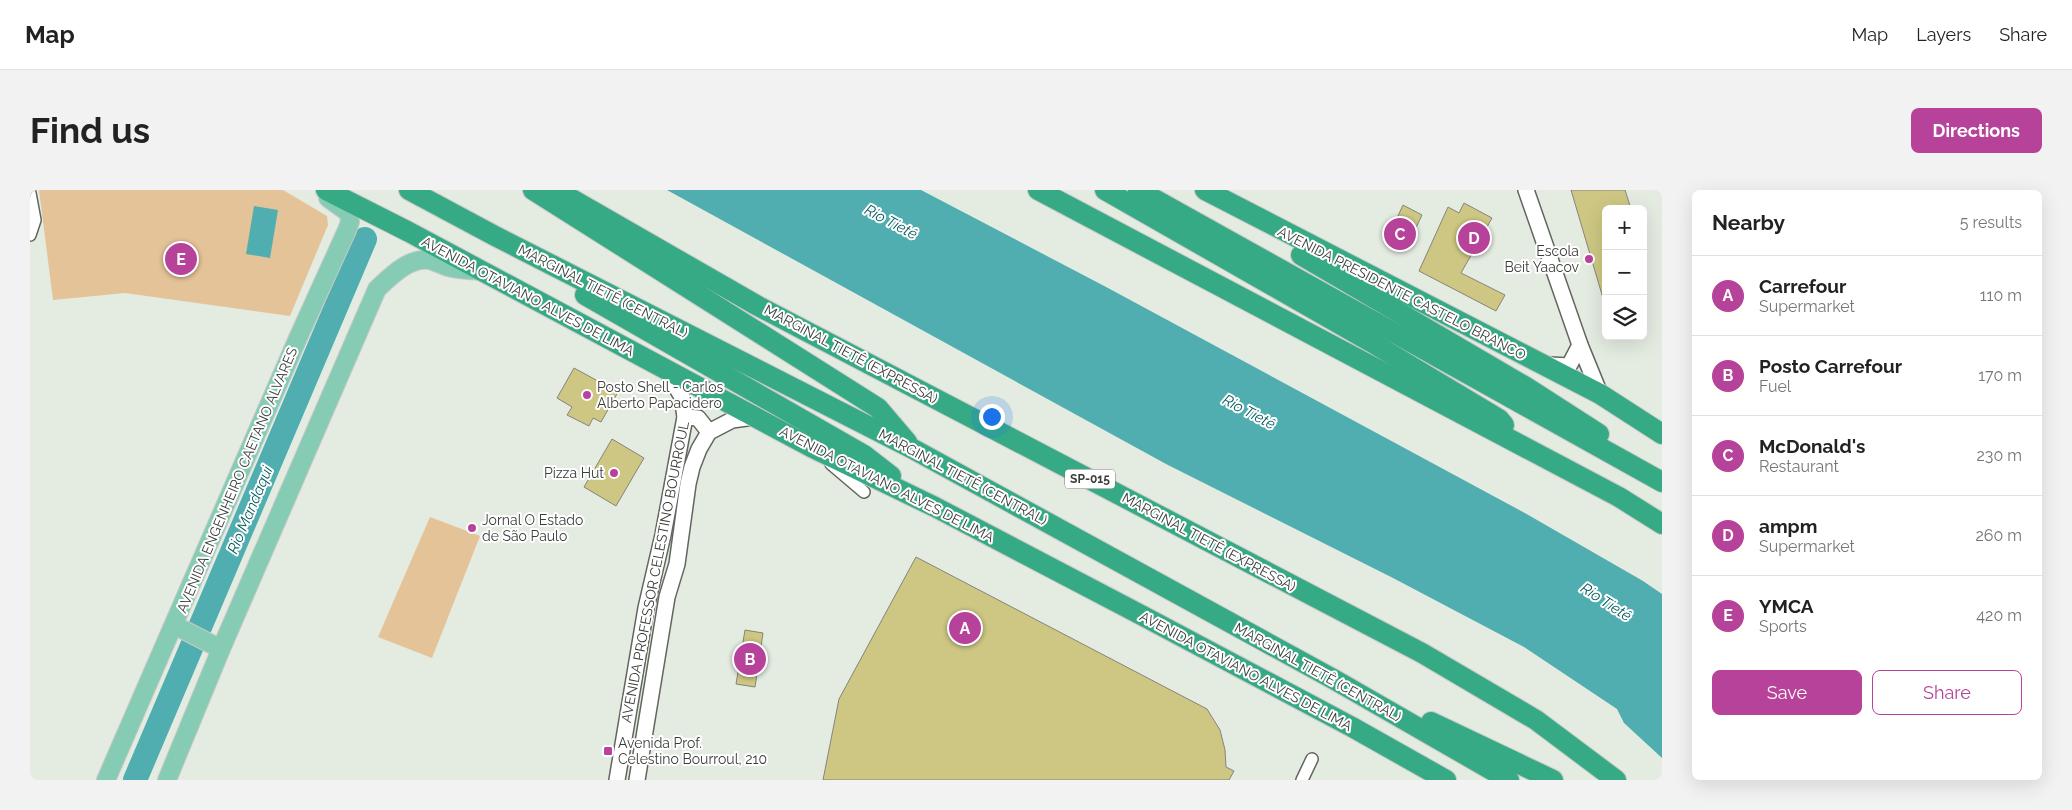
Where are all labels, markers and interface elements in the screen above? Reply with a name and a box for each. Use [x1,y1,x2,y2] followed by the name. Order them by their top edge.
[25,20,75,49] text: Map
[1852,24,1888,45] text: Map
[1916,24,1971,45] text: Layers
[1999,24,2047,45] text: Share
[1911,108,2042,153] button: Directions
[30,110,150,151] text: Find us
[862,201,920,243] water label: Rio Tietê
[1602,205,1647,340] map controls
[1602,205,1647,250] button: +
[1712,210,1785,235] text: Nearby
[1960,213,2022,232] text: 5 results
[1384,215,1416,253] pin: C
[1458,219,1490,257] pin: D
[1275,223,1529,363] street label: AVENIDA PRESIDENTE CASTELO BRANCO
[419,233,637,359] street label: AVENIDA OTAVIANO ALVES DE LIMA
[165,240,197,278] pin: E
[516,240,691,341] street label: MARGINAL TIETÊ (CENTRAL)
[1504,243,1580,275] place label: Escola Beit Yaacov
[1602,250,1647,295] button: −
[1583,253,1595,265] marker: Escola Beit Yaacov
[1759,275,1846,297] text: Carrefour
[1723,286,1733,305] text: A
[1980,286,2022,305] text: 110 m
[1602,295,1647,340] button: layers
[1759,297,1855,316] text: Supermarket
[762,300,941,407] street label: MARGINAL TIETÊ (EXPRESSA)
[174,344,301,615] street label: AVENIDA ENGENHEIRO CAETANO ALVARES
[1759,355,1902,377] text: Posto Carrefour
[1723,366,1733,385] text: B
[1978,366,2022,385] text: 170 m
[1759,377,1791,396] text: Fuel
[597,379,724,411] place label: Posto Shell - Carlos Alberto Papacidero
[581,389,593,401] marker: Posto Shell - Carlos Alberto Papacidero
[1220,391,1278,433] water label: Rio Tietê
[979,404,1005,430] your location
[618,420,692,724] street label: AVENIDA PROFESSOR CELESTINO BOURROUL
[777,423,997,545] street label: AVENIDA OTAVIANO ALVES DE LIMA
[876,425,1051,528] street label: MARGINAL TIETÊ (CENTRAL)
[1759,435,1865,457] text: McDonald's
[1723,446,1733,465] text: C
[1977,446,2022,465] text: 230 m
[1759,457,1839,476] text: Restaurant
[223,463,277,556] water label: Rio Mandaqui
[544,465,604,481] place label: Pizza Hut
[608,467,620,479] marker: Pizza Hut
[1065,470,1115,488] road number: SP-015
[1120,488,1299,595] street label: MARGINAL TIETÊ (EXPRESSA)
[482,512,583,544] place label: Jornal O Estado de São Paulo
[1759,515,1817,537] text: ampm
[466,522,478,534] marker: Jornal O Estado de São Paulo
[1722,526,1734,545] text: D
[1975,526,2022,545] text: 260 m
[1759,537,1855,556] text: Supermarket
[1577,579,1635,625] water label: Rio Tietê
[1759,595,1814,617] text: YMCA
[1723,606,1733,625] text: E
[1976,606,2022,625] text: 420 m
[1137,608,1355,734] street label: AVENIDA OTAVIANO ALVES DE LIMA
[949,609,981,647] pin: A
[1759,617,1807,636] text: Sports
[1232,619,1405,725] street label: MARGINAL TIETÊ (CENTRAL)
[734,640,766,678] pin: B
[1712,670,1862,715] button: Save
[1872,670,2022,715] button: Share
[618,735,767,767] place label: Avenida Prof. Celestino Bourroul, 210
[602,745,614,757] marker: Avenida Prof. Celestino Bourroul, 210

